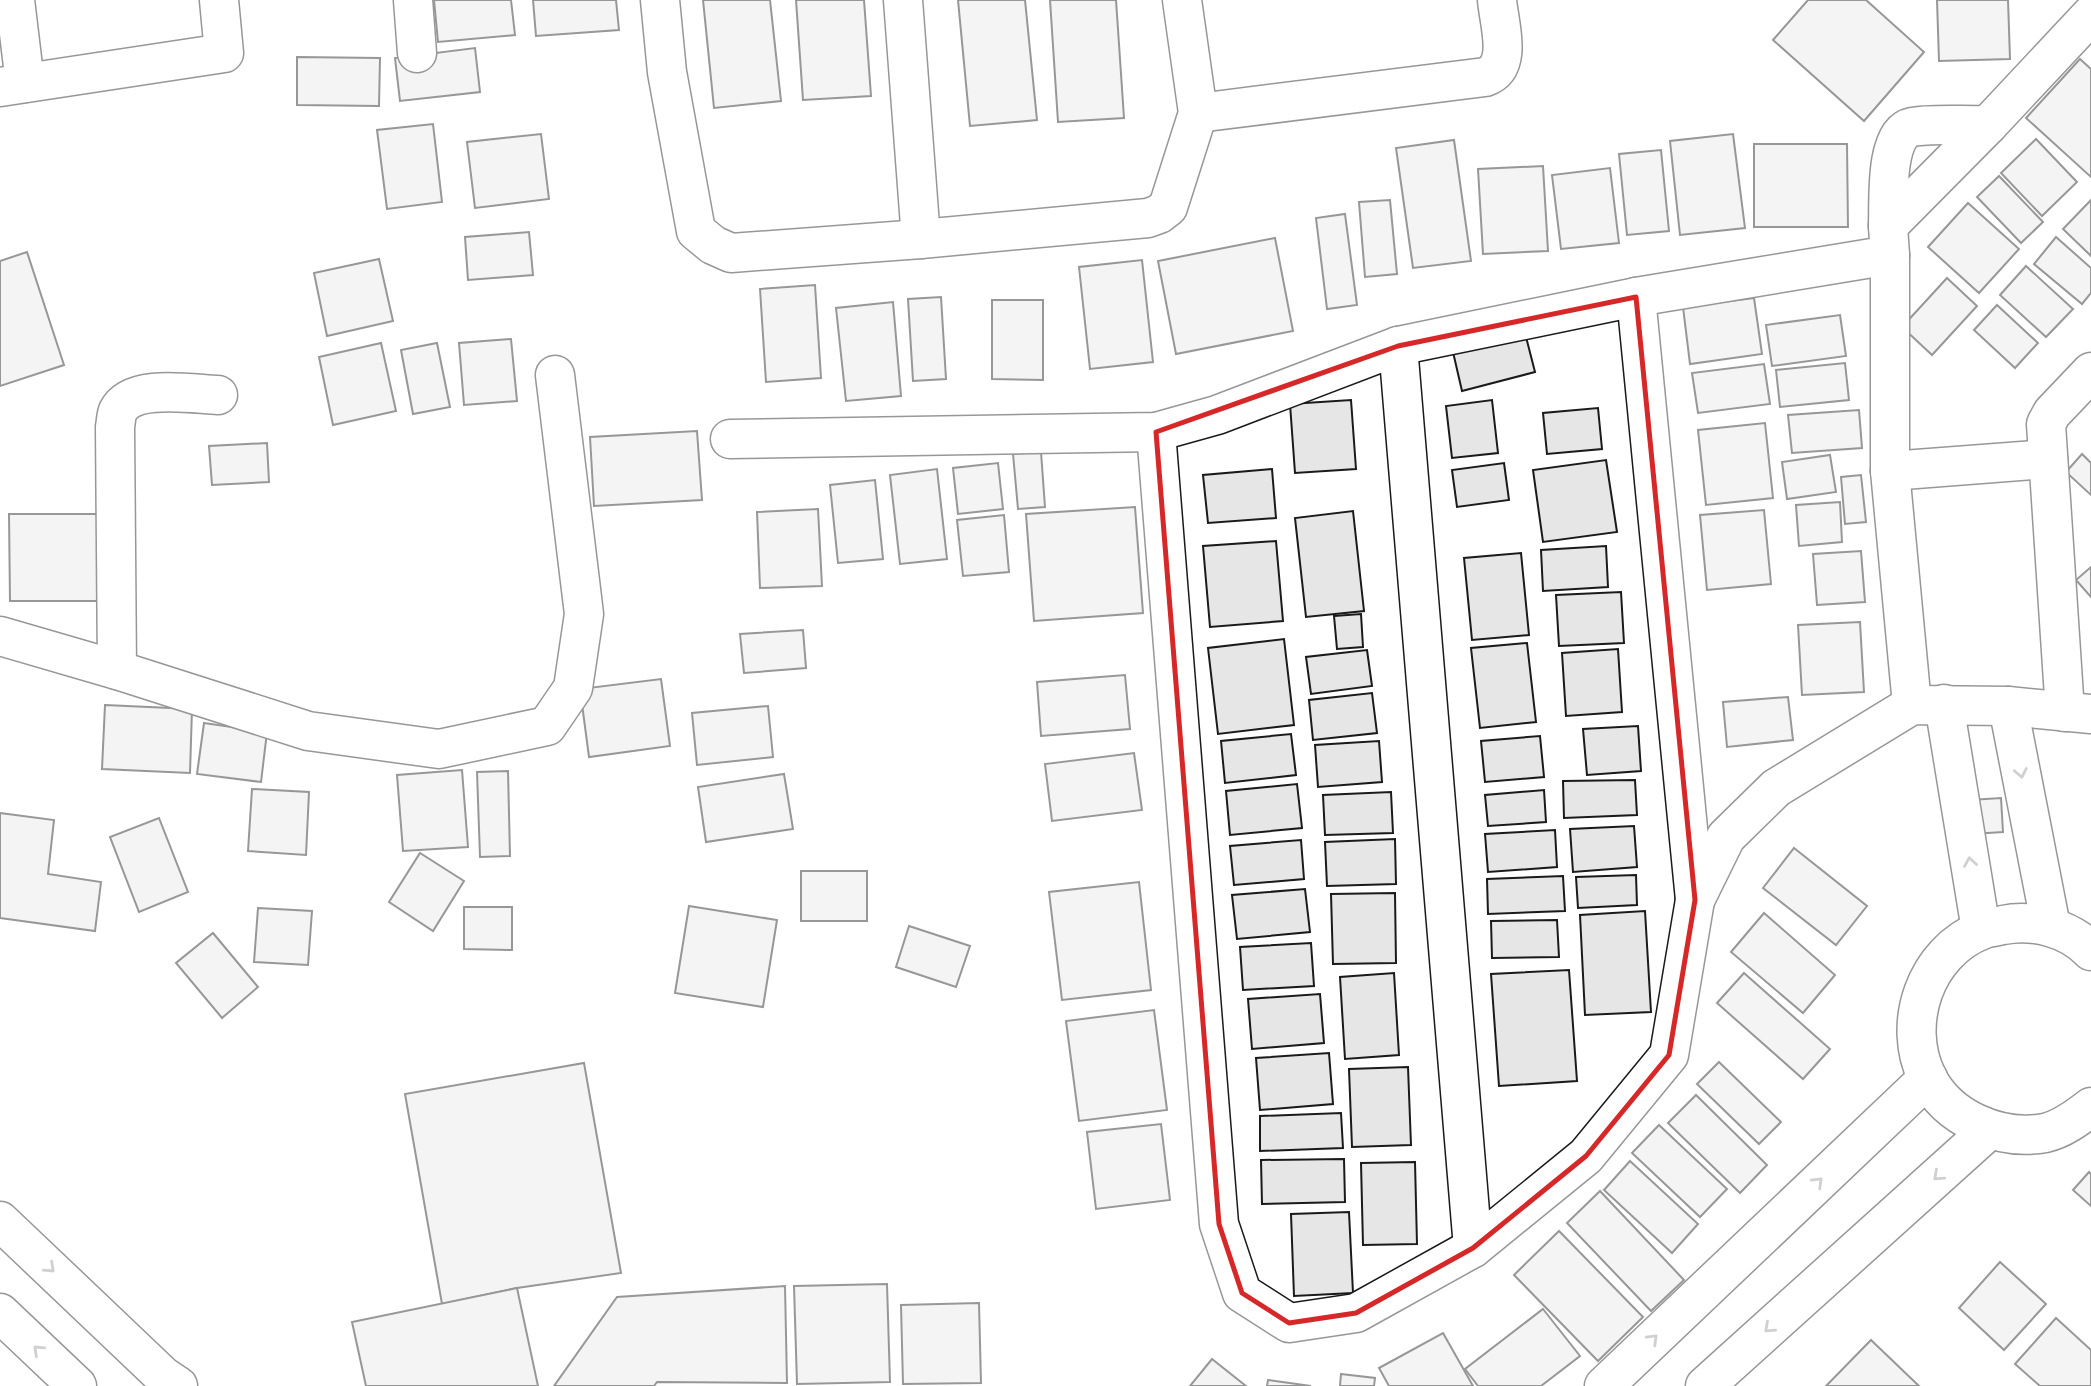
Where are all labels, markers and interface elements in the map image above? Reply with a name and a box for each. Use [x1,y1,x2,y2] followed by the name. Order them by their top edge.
[2013,767,2028,779] one-way arrow
[1963,856,1978,868] one-way arrow
[1933,1167,1946,1180] one-way arrow
[1810,1178,1823,1191] one-way arrow
[41,1260,54,1273] one-way arrow
[1764,1320,1777,1332] one-way arrow
[1645,1335,1658,1347] one-way arrow
[33,1345,46,1358] one-way arrow

